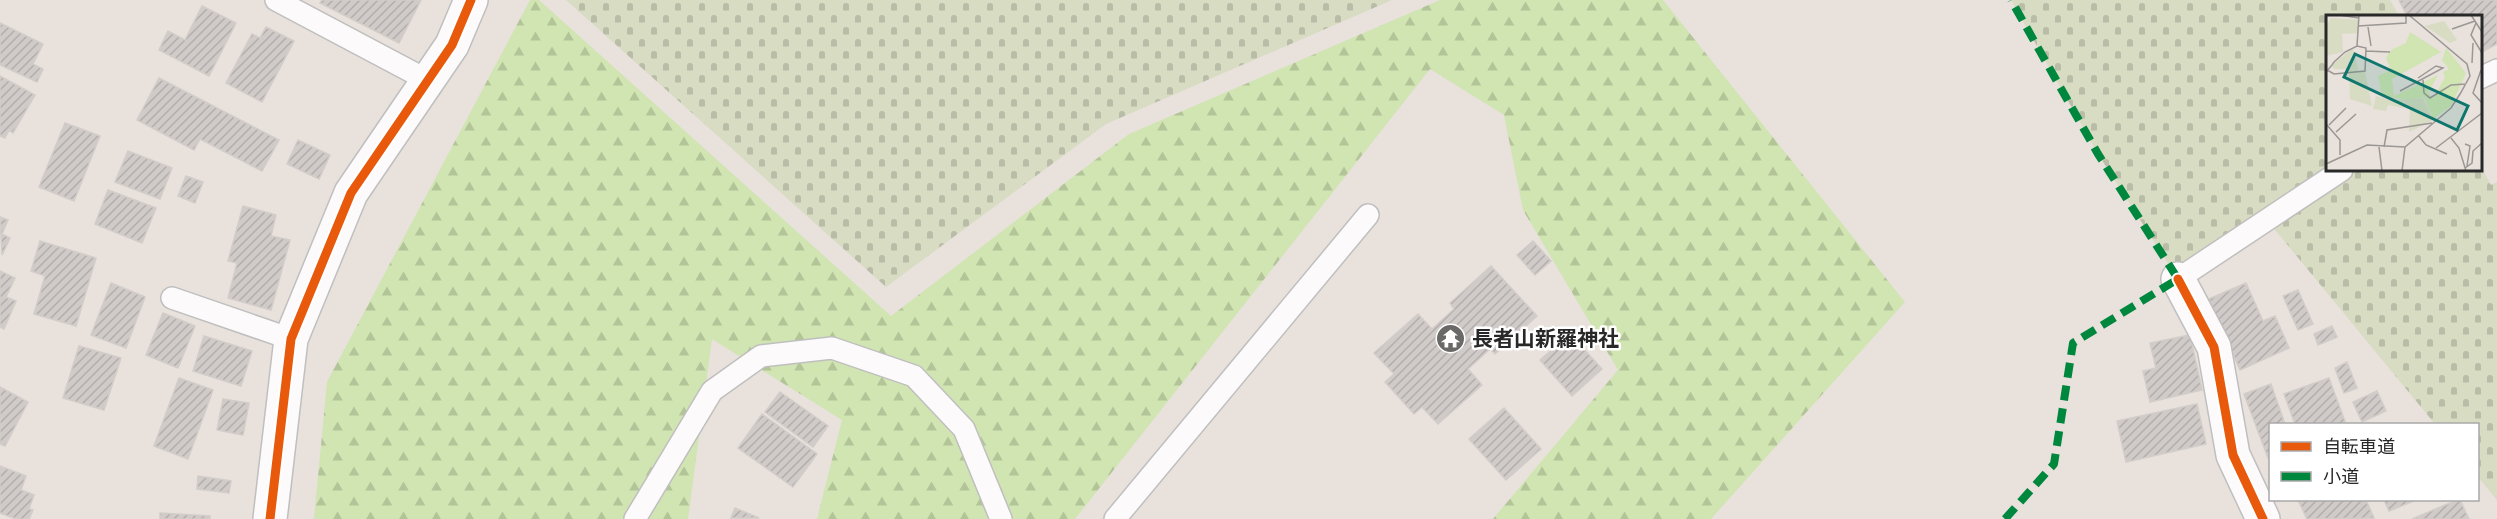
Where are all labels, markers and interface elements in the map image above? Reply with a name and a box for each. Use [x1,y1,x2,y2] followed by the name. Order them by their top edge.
[2326,15,2482,171] inset map
[1435,323,1467,355] temple icon: 長者山新羅神社
[1472,327,1619,352] place label: 長者山新羅神社
[2269,423,2479,501] legend
[2323,436,2395,458] text: 自転車道
[2323,466,2359,488] text: 小道

